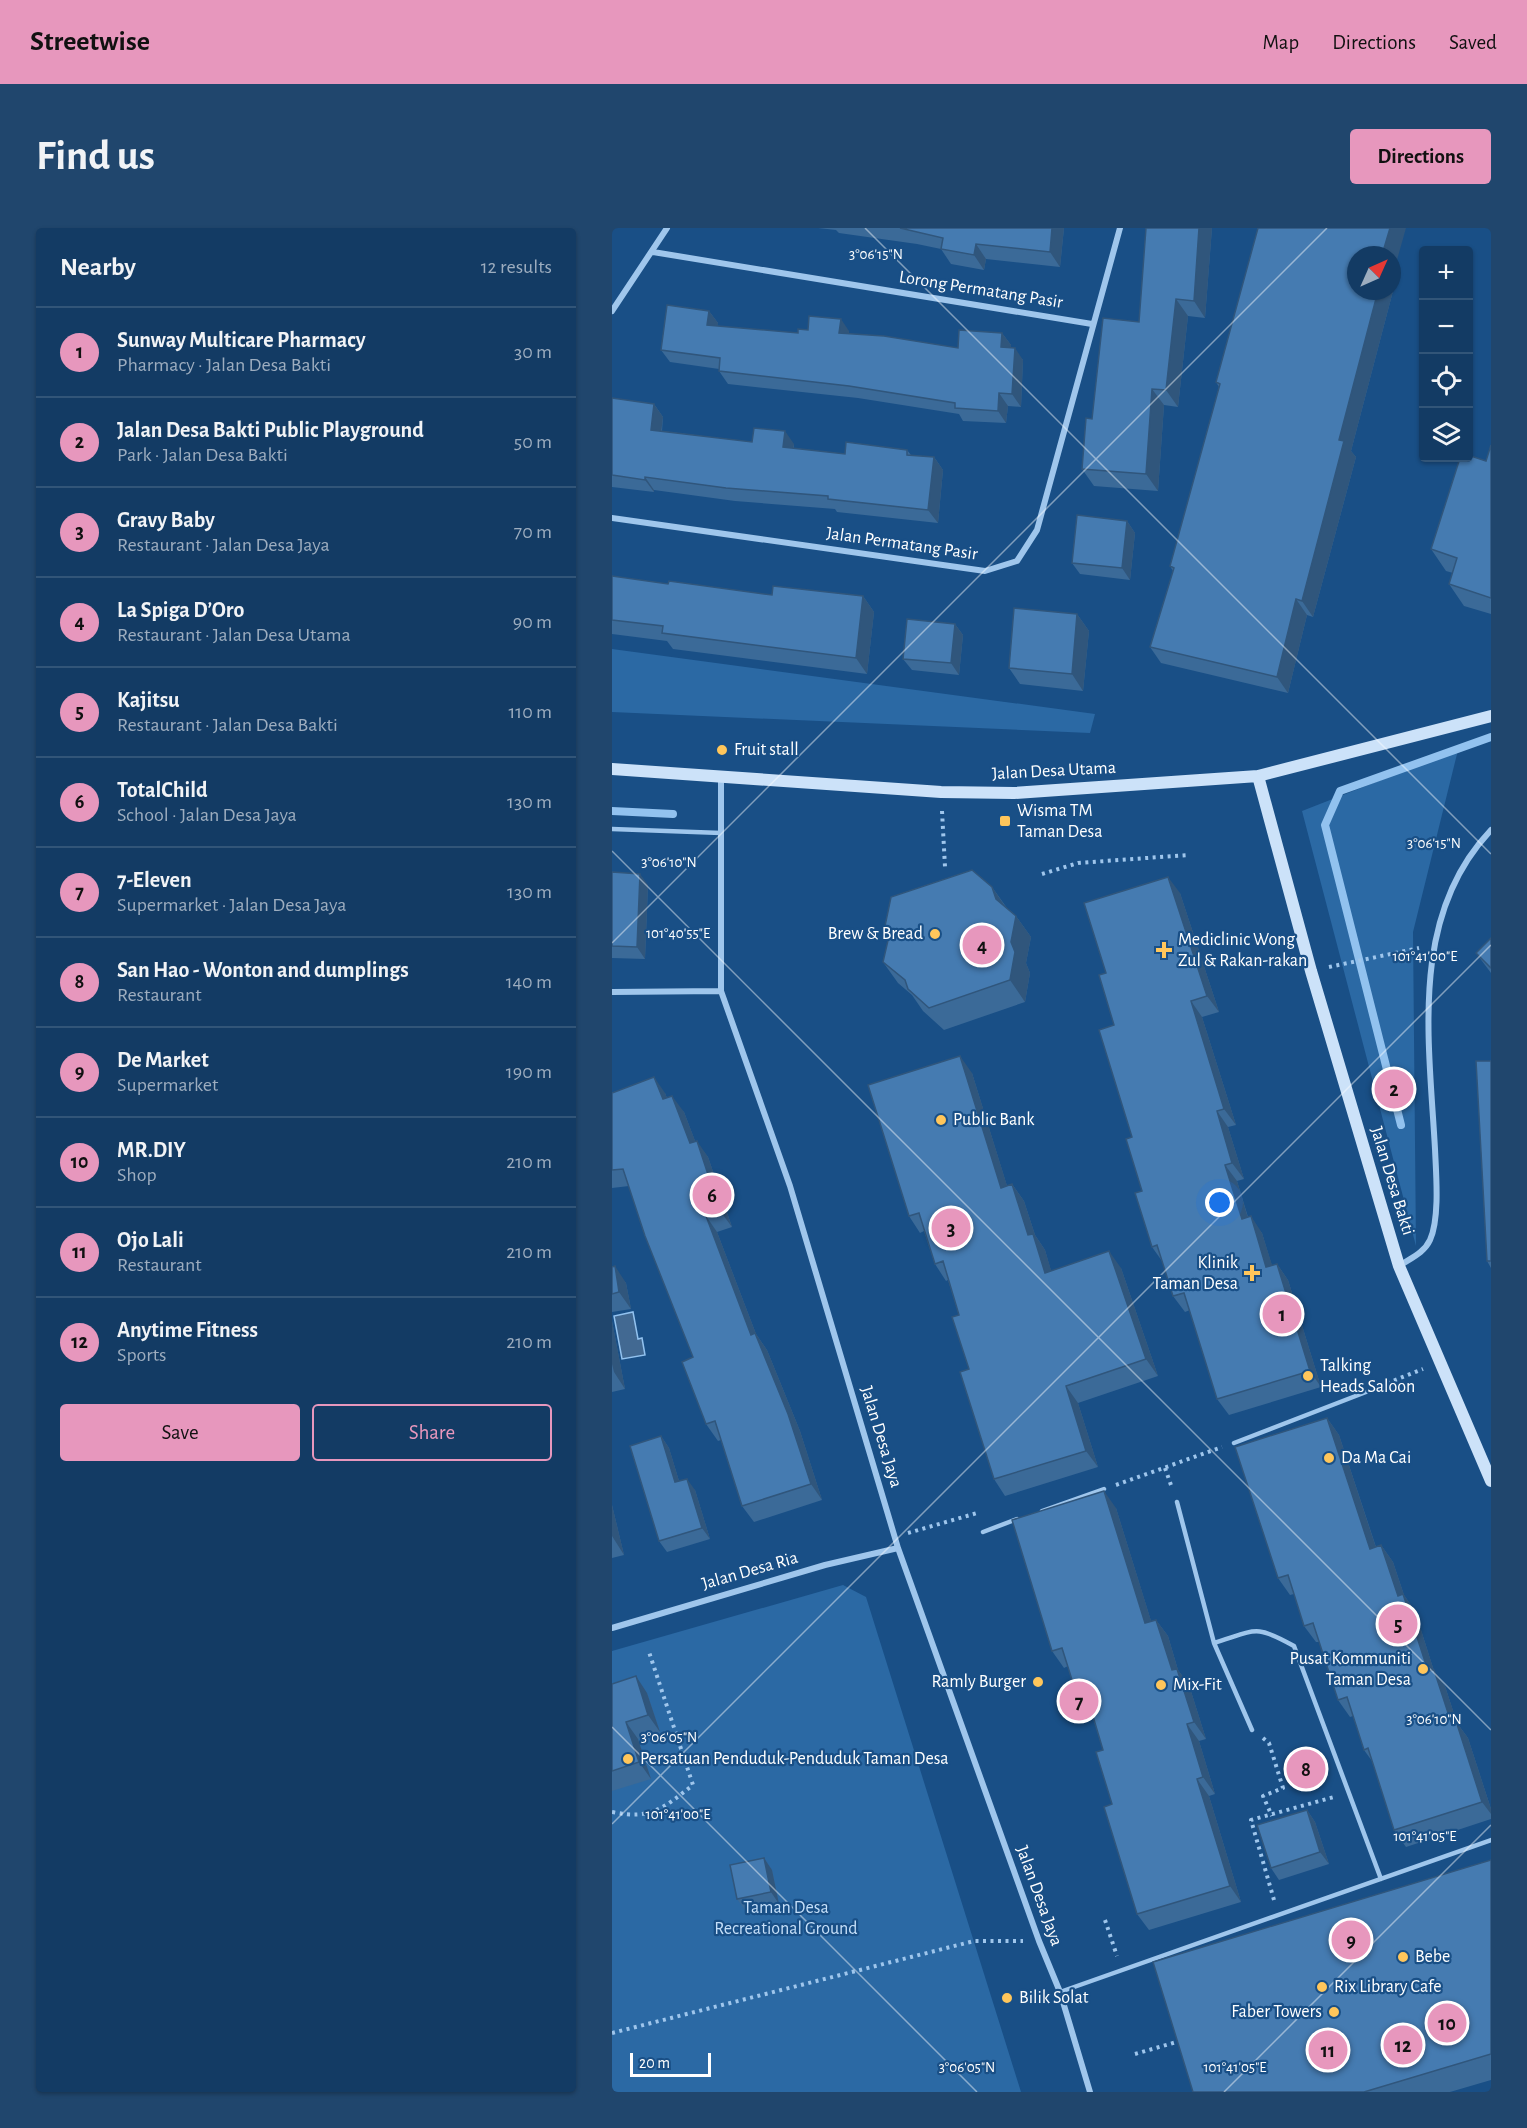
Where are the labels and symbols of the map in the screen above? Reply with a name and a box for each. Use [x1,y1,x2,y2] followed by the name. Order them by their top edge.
[1347,246,1401,300] north arrow
[849,247,903,262] text: 3°06'15"N
[898,268,1064,312] street label: Lorong Permatang Pasir
[825,524,979,564] street label: Jalan Permatang Pasir
[734,741,799,759] place label: Fruit stall
[715,743,729,757] marker: Fruit stall
[992,759,1116,783] street label: Jalan Desa Utama
[1017,802,1102,841] place label: Wisma TM Taman Desa
[998,814,1012,828] marker: Wisma TM Taman Desa
[1407,836,1461,851] text: 3°06'15"N
[641,855,697,870] text: 3°06'10"N
[962,922,1001,968] pin: 4
[828,925,923,943] place label: Brew & Bread
[646,926,710,941] text: 101°40'55"E
[928,927,942,941] marker: Brew & Bread
[1178,931,1307,970] place label: Mediclinic Wong Zul & Rakan-rakan
[1155,941,1173,959] marker: Mediclinic Wong Zul & Rakan-rakan
[1393,949,1457,964] text: 101°41'00"E
[1374,1066,1414,1112] pin: 2
[953,1111,1035,1129] place label: Public Bank
[934,1113,948,1127] marker: Public Bank
[1367,1125,1417,1237] street label: Jalan Desa Bakti
[692,1172,732,1218] pin: 6
[1205,1188,1234,1217] your location
[932,1206,970,1250] pin: 3
[1153,1254,1239,1293] place label: Klinik Taman Desa
[1243,1264,1261,1282] marker: Klinik Taman Desa
[1262,1292,1302,1336] pin: 1
[1320,1357,1415,1396] place label: Talking Heads Saloon
[1301,1369,1315,1383] marker: Talking Heads Saloon
[857,1384,905,1490] street label: Jalan Desa Jaya
[1341,1449,1411,1467] place label: Da Ma Cai
[1322,1451,1336,1465] marker: Da Ma Cai
[700,1549,800,1593] street label: Jalan Desa Ria
[1378,1602,1418,1646] pin: 5
[1290,1650,1411,1689] place label: Pusat Kommuniti Taman Desa
[1416,1662,1430,1676] marker: Pusat Kommuniti Taman Desa
[931,1673,1026,1691] place label: Ramly Burger
[1031,1675,1045,1689] marker: Ramly Burger
[1173,1676,1222,1694] place label: Mix-Fit
[1060,1678,1098,1724] pin: 7
[1154,1678,1168,1692] marker: Mix-Fit
[1406,1712,1462,1727] text: 3°06'10"N
[641,1730,697,1745] text: 3°06'05"N
[1286,1746,1326,1792] pin: 8
[640,1750,949,1768] place label: Persatuan Penduduk-Penduduk Taman Desa
[621,1752,635,1766] marker: Persatuan Penduduk-Penduduk Taman Desa
[646,1807,710,1822] text: 101°41'00"E
[1393,1829,1457,1844] text: 101°41'05"E
[1013,1843,1065,1949] street label: Jalan Desa Jaya
[714,1899,858,1938] park label: Taman Desa Recreational Ground
[1332,1918,1370,1962] pin: 9
[1415,1948,1450,1966] place label: Bebe
[1396,1950,1410,1964] marker: Bebe
[1334,1978,1441,1996] place label: Rix Library Cafe
[1315,1980,1329,1994] marker: Rix Library Cafe
[1019,1989,1089,2007] place label: Bilik Solat
[1000,1991,1014,2005] marker: Bilik Solat
[1428,2000,1466,2046] pin: 10
[1231,2003,1322,2021] place label: Faber Towers
[1327,2005,1341,2019] marker: Faber Towers
[1384,2022,1422,2068] pin: 12
[1308,2028,1348,2072] pin: 11
[630,2050,711,2078] scale bar
[939,2060,995,2075] text: 3°06'05"N
[1203,2060,1267,2075] text: 101°41'05"E

